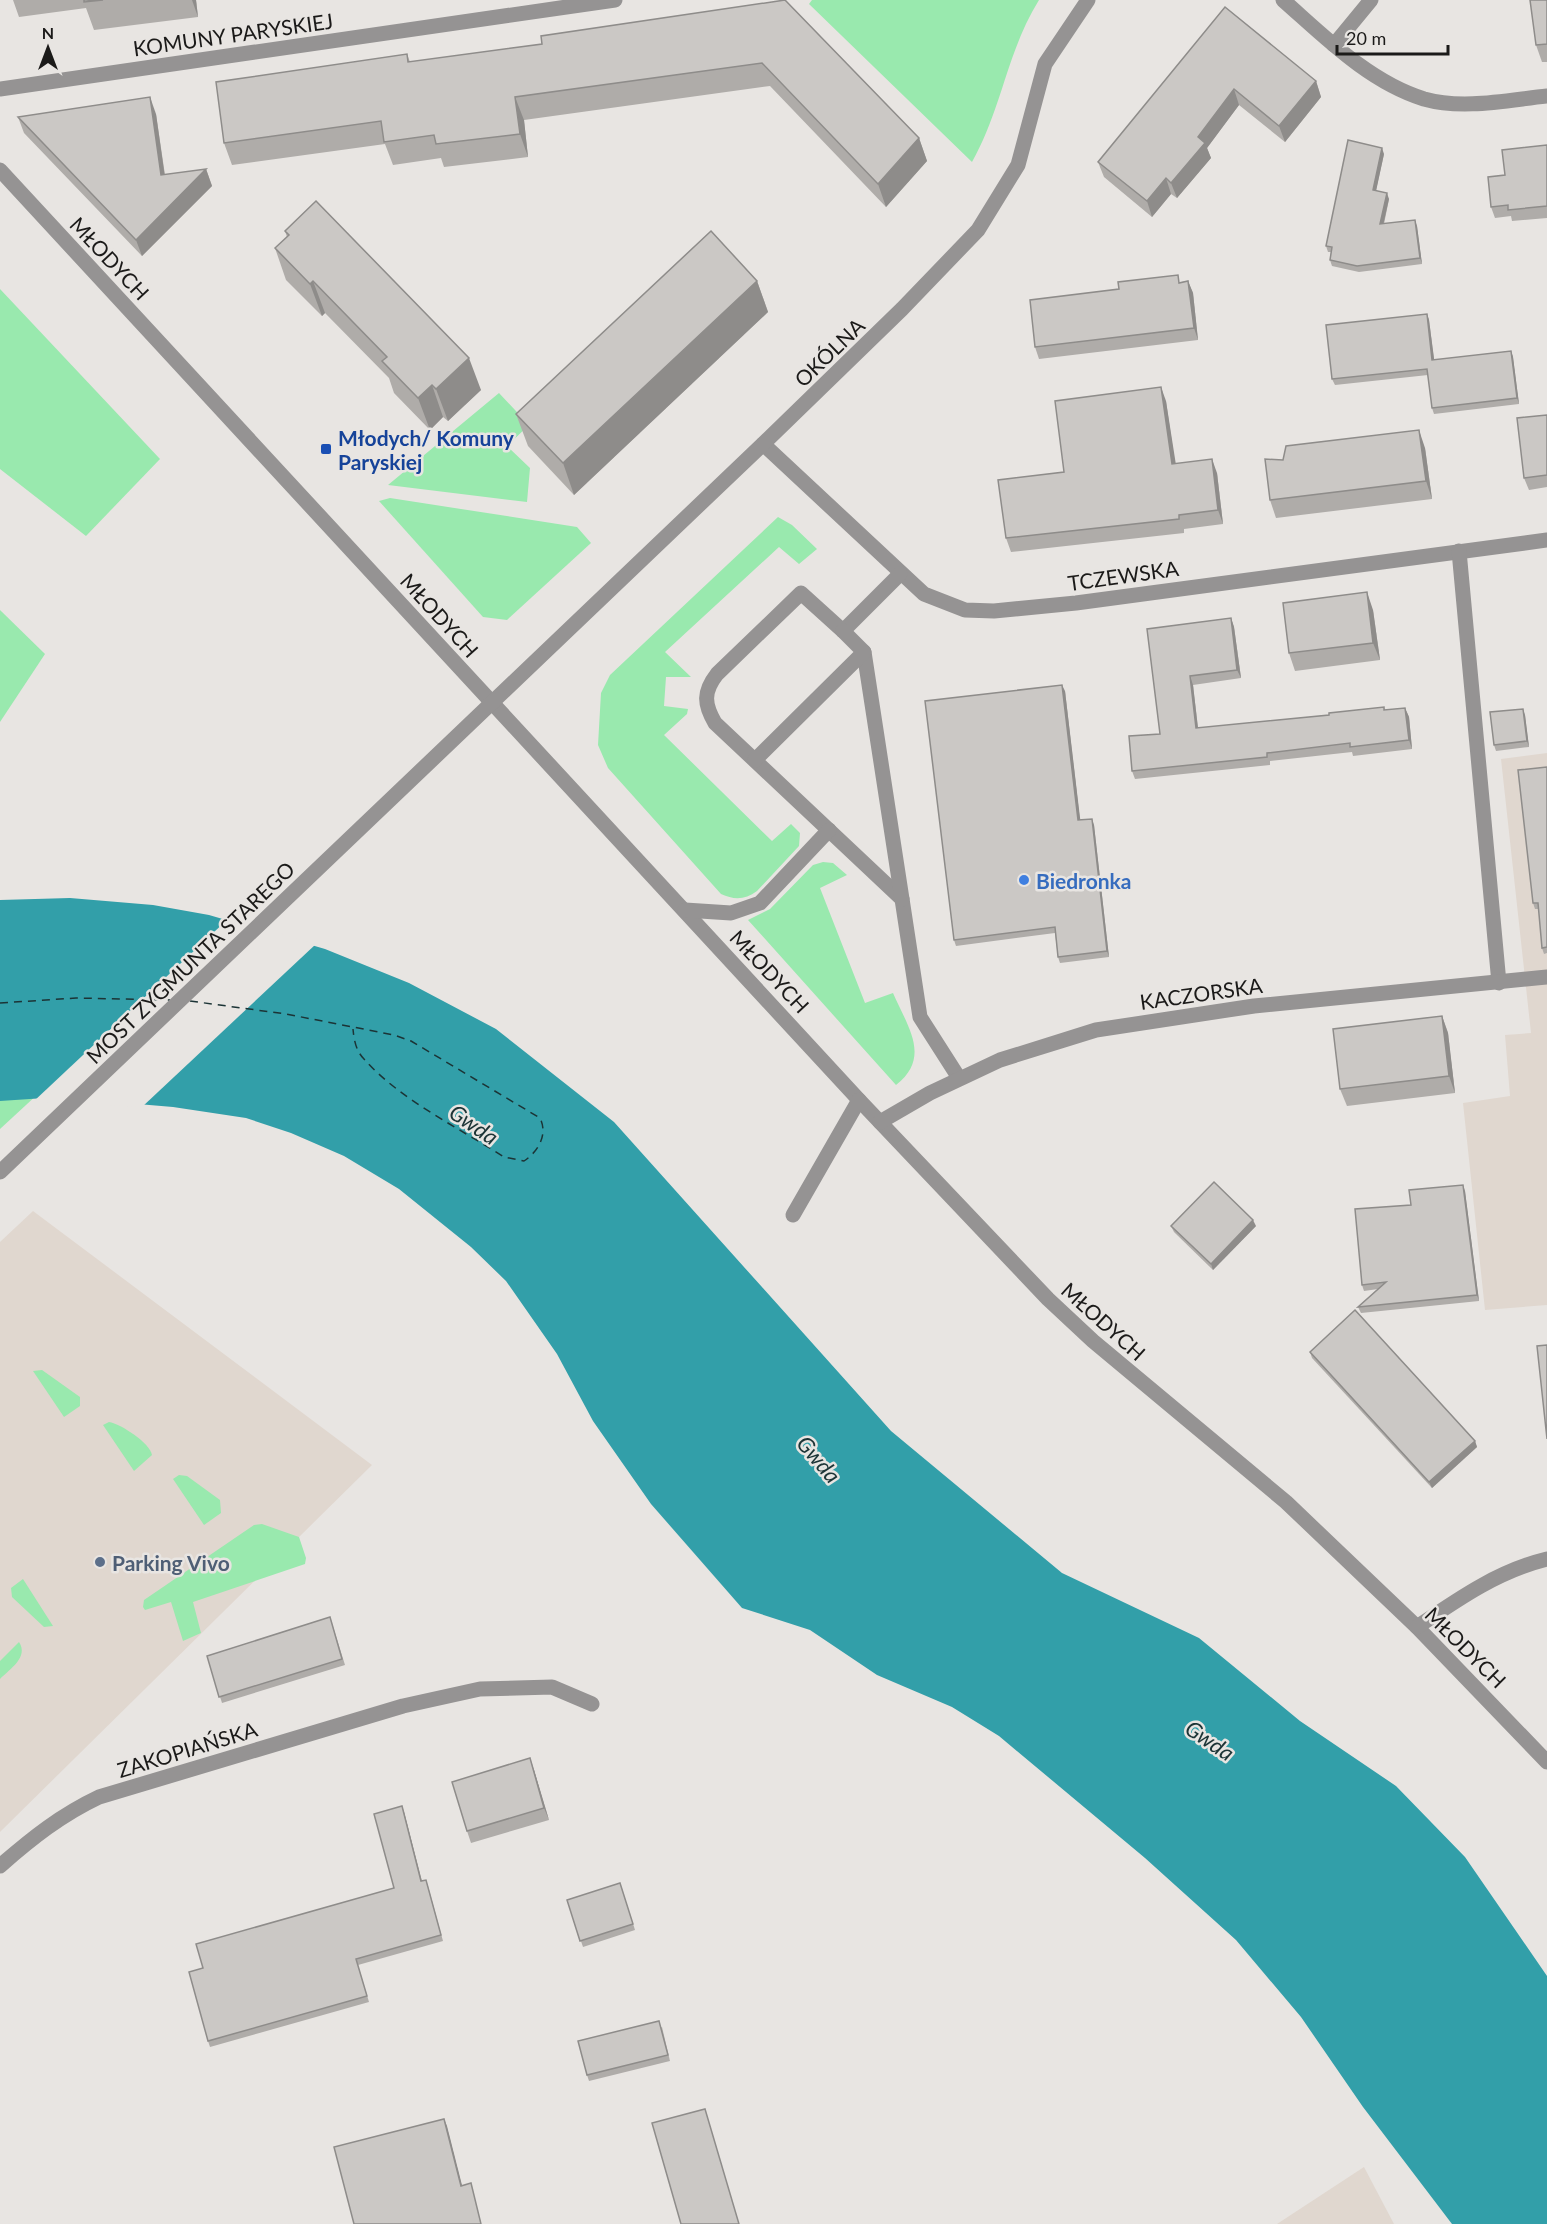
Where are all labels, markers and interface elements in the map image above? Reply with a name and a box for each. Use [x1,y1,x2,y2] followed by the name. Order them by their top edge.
[131,8,335,60] street label: KOMUNY PARYSKIEJ
[18,18,78,78] north arrow
[1337,18,1448,56] scale bar
[42,23,54,42] text: N
[1346,27,1386,49] text: 20 m
[65,211,155,305] street label: MŁODYCH
[789,312,870,391] street label: OKÓLNA
[338,425,515,474] place label: Młodych/ Komuny Paryskiej
[319,442,333,456] marker: Młodych/ Komuny Paryskiej
[1066,555,1181,595] street label: TCZEWSKA
[396,568,484,662] street label: MŁODYCH
[81,856,299,1068] street label: MOST ZYGMUNTA STAREGO
[1036,868,1131,893] place label: Biedronka
[1017,873,1031,887] marker: Biedronka
[725,924,815,1018] street label: MŁODYCH
[1138,972,1265,1014] street label: KACZORSKA
[444,1098,504,1150] water label: Gwda
[1057,1277,1151,1365] street label: MŁODYCH
[792,1430,846,1488] water label: Gwda
[112,1550,230,1575] place label: Parking Vivo
[93,1555,107,1569] marker: Parking Vivo
[1420,1601,1512,1693] street label: MŁODYCH
[1180,1714,1240,1766] water label: Gwda
[114,1716,261,1782] street label: ZAKOPIAŃSKA

